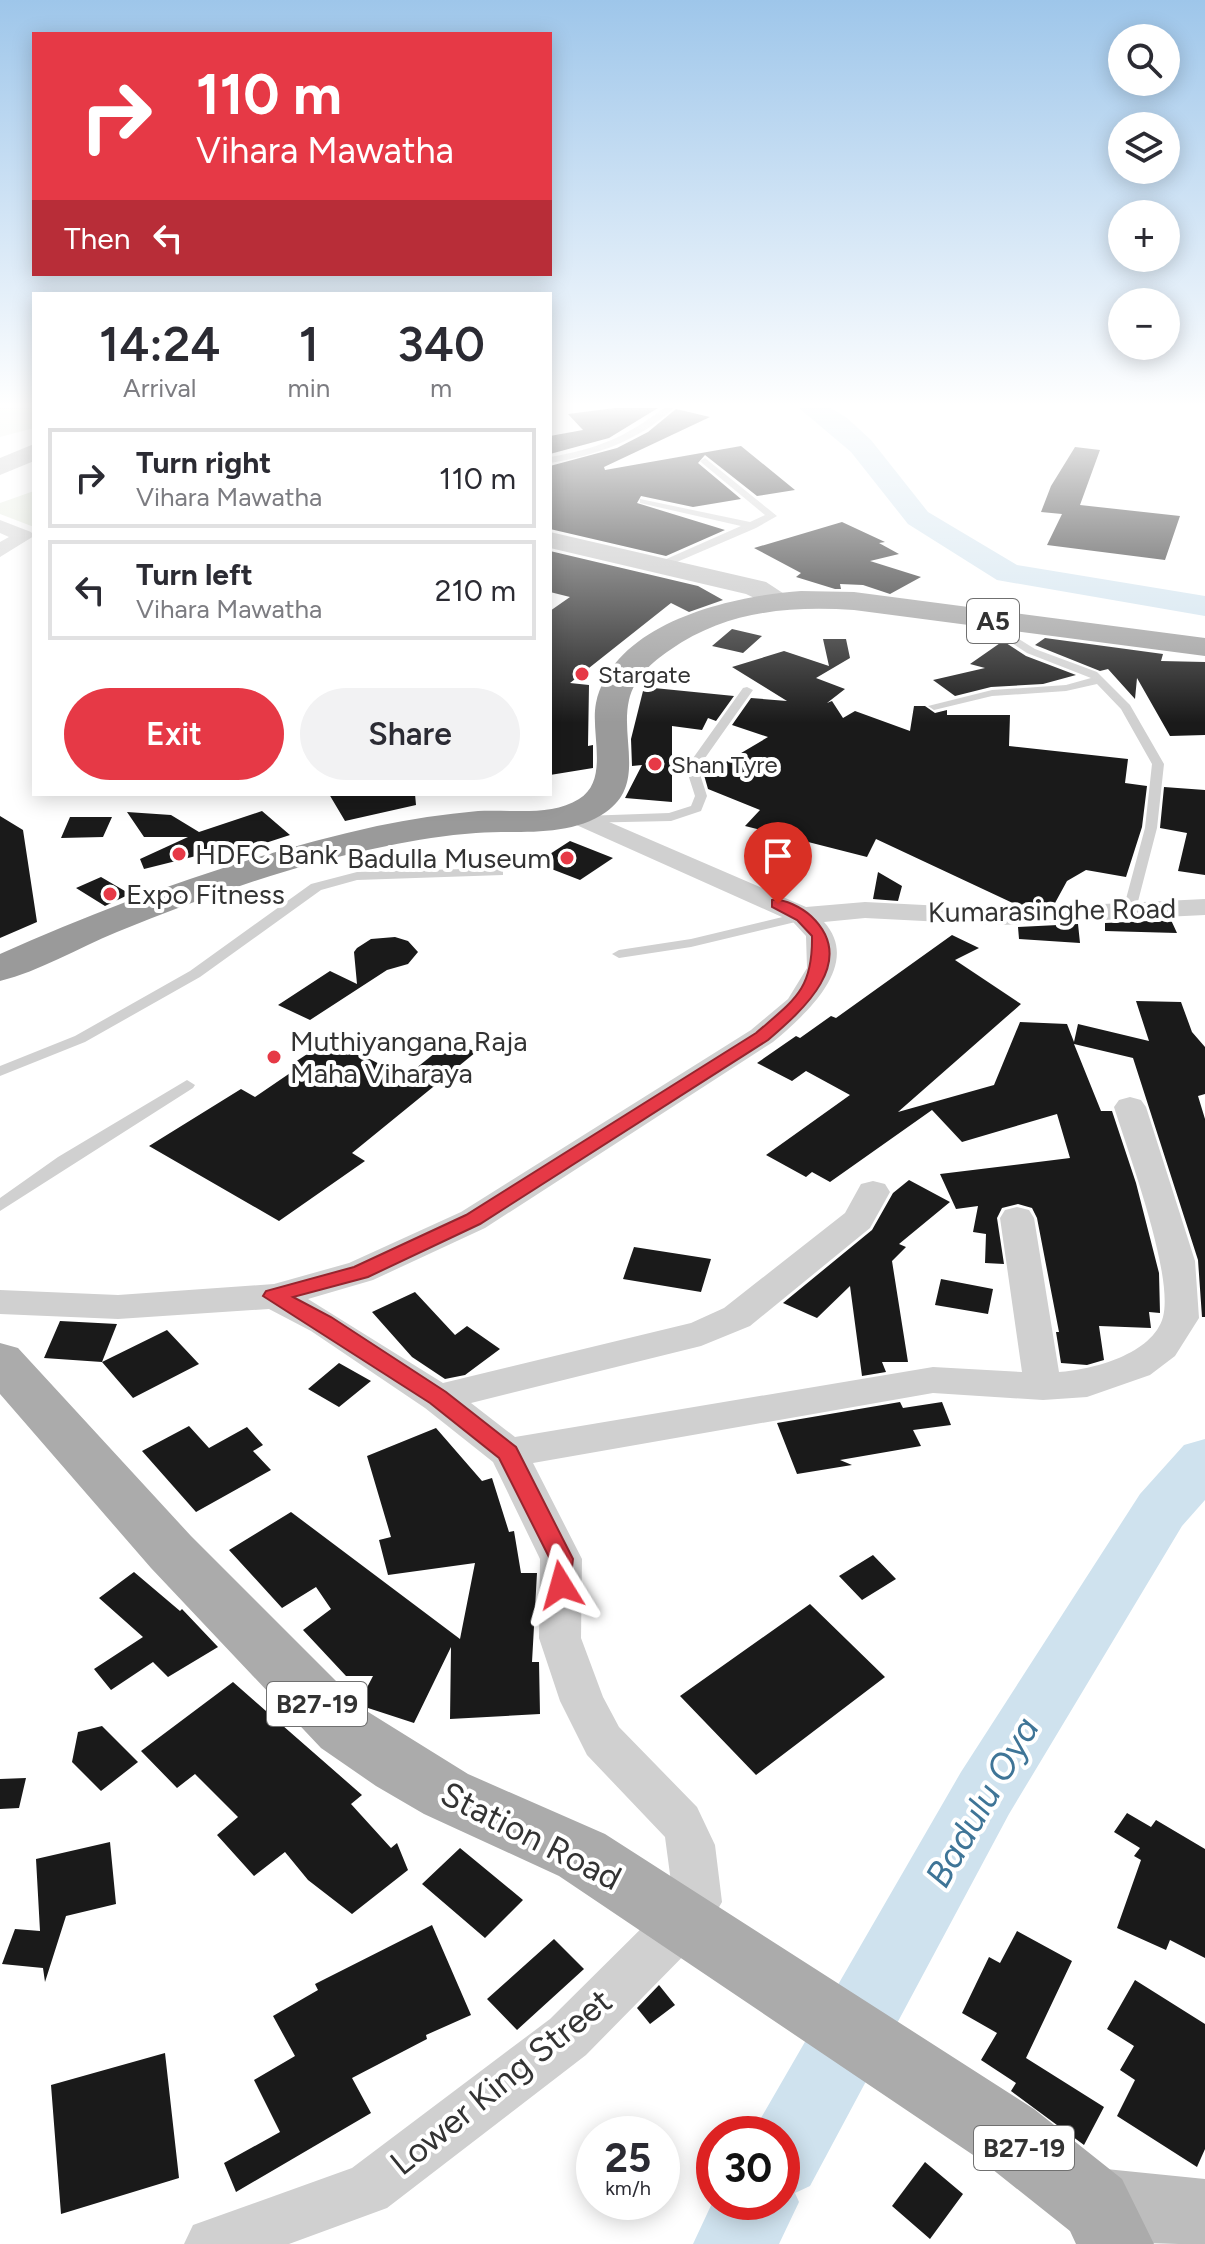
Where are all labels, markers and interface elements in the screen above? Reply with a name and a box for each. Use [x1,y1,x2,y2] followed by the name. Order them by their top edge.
[1108,24,1180,360] map controls
[1108,24,1180,96] button: search
[196,61,342,128] text: 110 m
[64,64,168,168] icon: right
[1108,112,1180,184] button: layers
[196,129,454,172] text: Vihara Mawatha
[1108,200,1180,272] button: +
[146,216,190,260] icon: left
[64,220,130,257] text: Then
[1108,288,1180,360] button: −
[99,315,220,373] text: 14:24
[299,315,319,373] text: 1
[397,315,485,373] text: 340
[123,372,196,404] text: Arrival
[288,372,330,404] text: min
[430,372,452,404] text: m
[136,444,271,481] text: Turn right
[68,456,112,500] icon: right
[439,460,516,497] text: 110 m
[136,481,322,513] text: Vihara Mawatha
[136,556,253,593] text: Turn left
[68,568,112,612] icon: left
[435,572,516,609] text: 210 m
[136,593,322,625] text: Vihara Mawatha
[967,599,1019,643] road number: A5
[598,660,691,689] place label: Stargate
[573,665,591,683] marker: Stargate
[64,688,284,780] button: Exit
[300,688,520,780] button: Share
[671,750,778,779] place label: Shan Tyre
[646,755,664,773] marker: Shan Tyre
[744,822,812,904] pin
[756,834,800,878] icon: arrive
[195,837,339,871] place label: HDFC Bank
[347,841,551,875] place label: Badulla Museum
[170,845,188,863] marker: HDFC Bank
[558,849,576,867] marker: Badulla Museum
[126,877,285,911] place label: Expo Fitness
[101,885,119,903] marker: Expo Fitness
[928,891,1176,929] street label: Kumarasinghe Road
[290,1024,527,1090] place label: Muthiyangana Raja Maha Viharaya
[265,1048,283,1066] marker: Muthiyangana Raja Maha Viharaya
[519,1543,603,1627] position arrow
[267,1682,367,1726] road number: B27-19
[916,1709,1048,1895] water label: Badulu Oya
[434,1773,628,1899] street label: Station Road
[382,1980,620,2184] street label: Lower King Street
[696,2116,800,2220] speed limit sign: 30
[974,2126,1074,2170] road number: B27-19
[605,2134,651,2182] text: 25
[605,2176,651,2200] text: km/h

